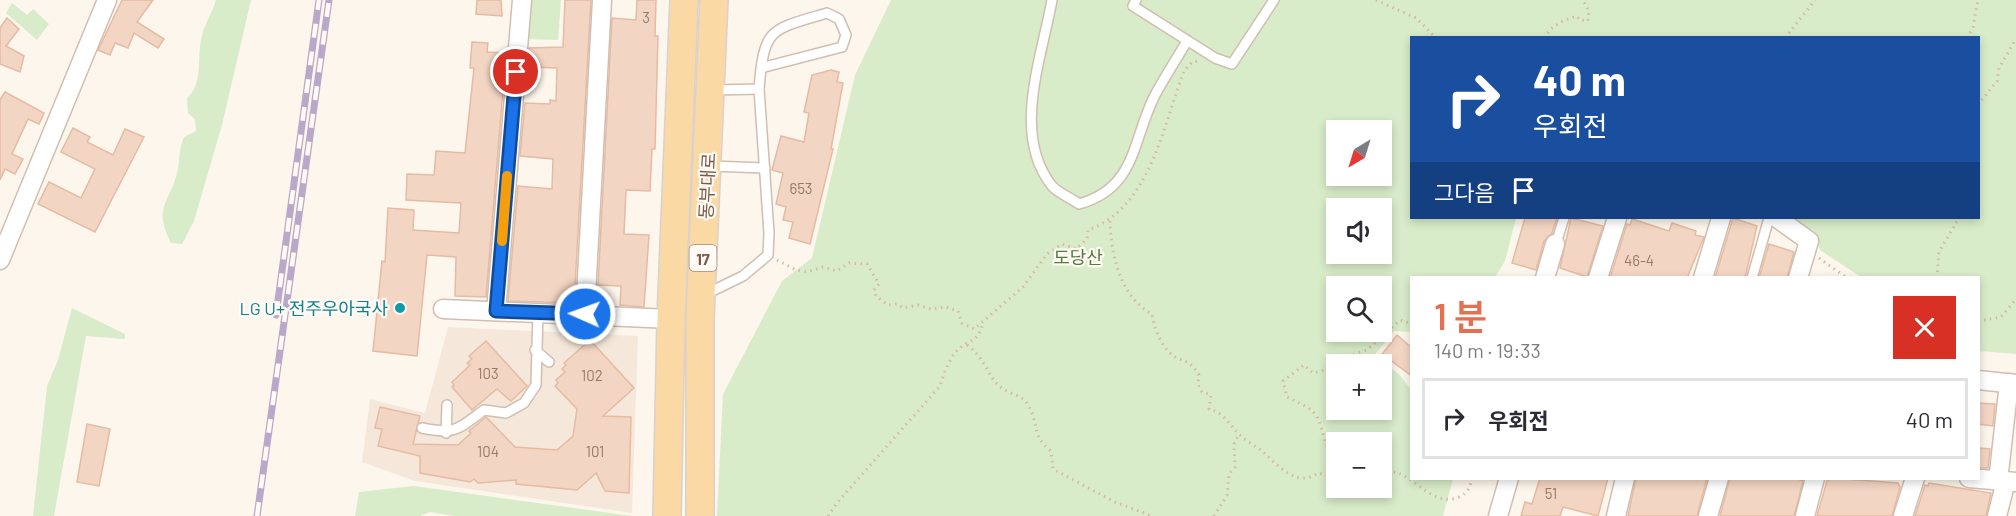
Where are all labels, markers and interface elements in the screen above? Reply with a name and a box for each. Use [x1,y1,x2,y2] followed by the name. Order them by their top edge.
[642,8,650,26] house number: 3
[490,46,541,97] pin
[1533,54,1626,104] text: 40 m
[499,55,532,88] icon: arrive
[1434,60,1512,138] icon: right
[1533,109,1608,141] text: 우회전
[1326,120,1392,186] north arrow
[1326,120,1392,498] map controls
[694,152,720,220] street label: 동부대로
[1507,174,1540,207] icon: arrive
[789,179,813,197] house number: 653
[1434,179,1495,205] text: 그다음
[1326,198,1392,264] button: sound
[690,245,716,271] road number: 17
[1053,246,1103,268] park label: 도당산
[1624,251,1654,269] house number: 46-4
[1326,276,1392,342] button: search
[553,282,617,346] position arrow
[1434,294,1487,337] text: 1 분
[1893,296,1956,359] button: close
[240,297,388,319] place label: LG U+ 전주우아국사
[393,301,407,315] marker: LG U+ 전주우아국사
[1434,338,1541,362] text: 140 m · 19:33
[1326,354,1392,420] button: +
[477,364,499,382] house number: 103
[581,366,603,384] house number: 102
[1437,402,1470,435] icon: right
[1906,406,1953,432] text: 40 m
[1488,407,1549,433] text: 우회전
[1326,432,1392,498] button: −
[477,442,499,460] house number: 104
[586,442,604,460] house number: 101
[1545,484,1557,502] house number: 51

